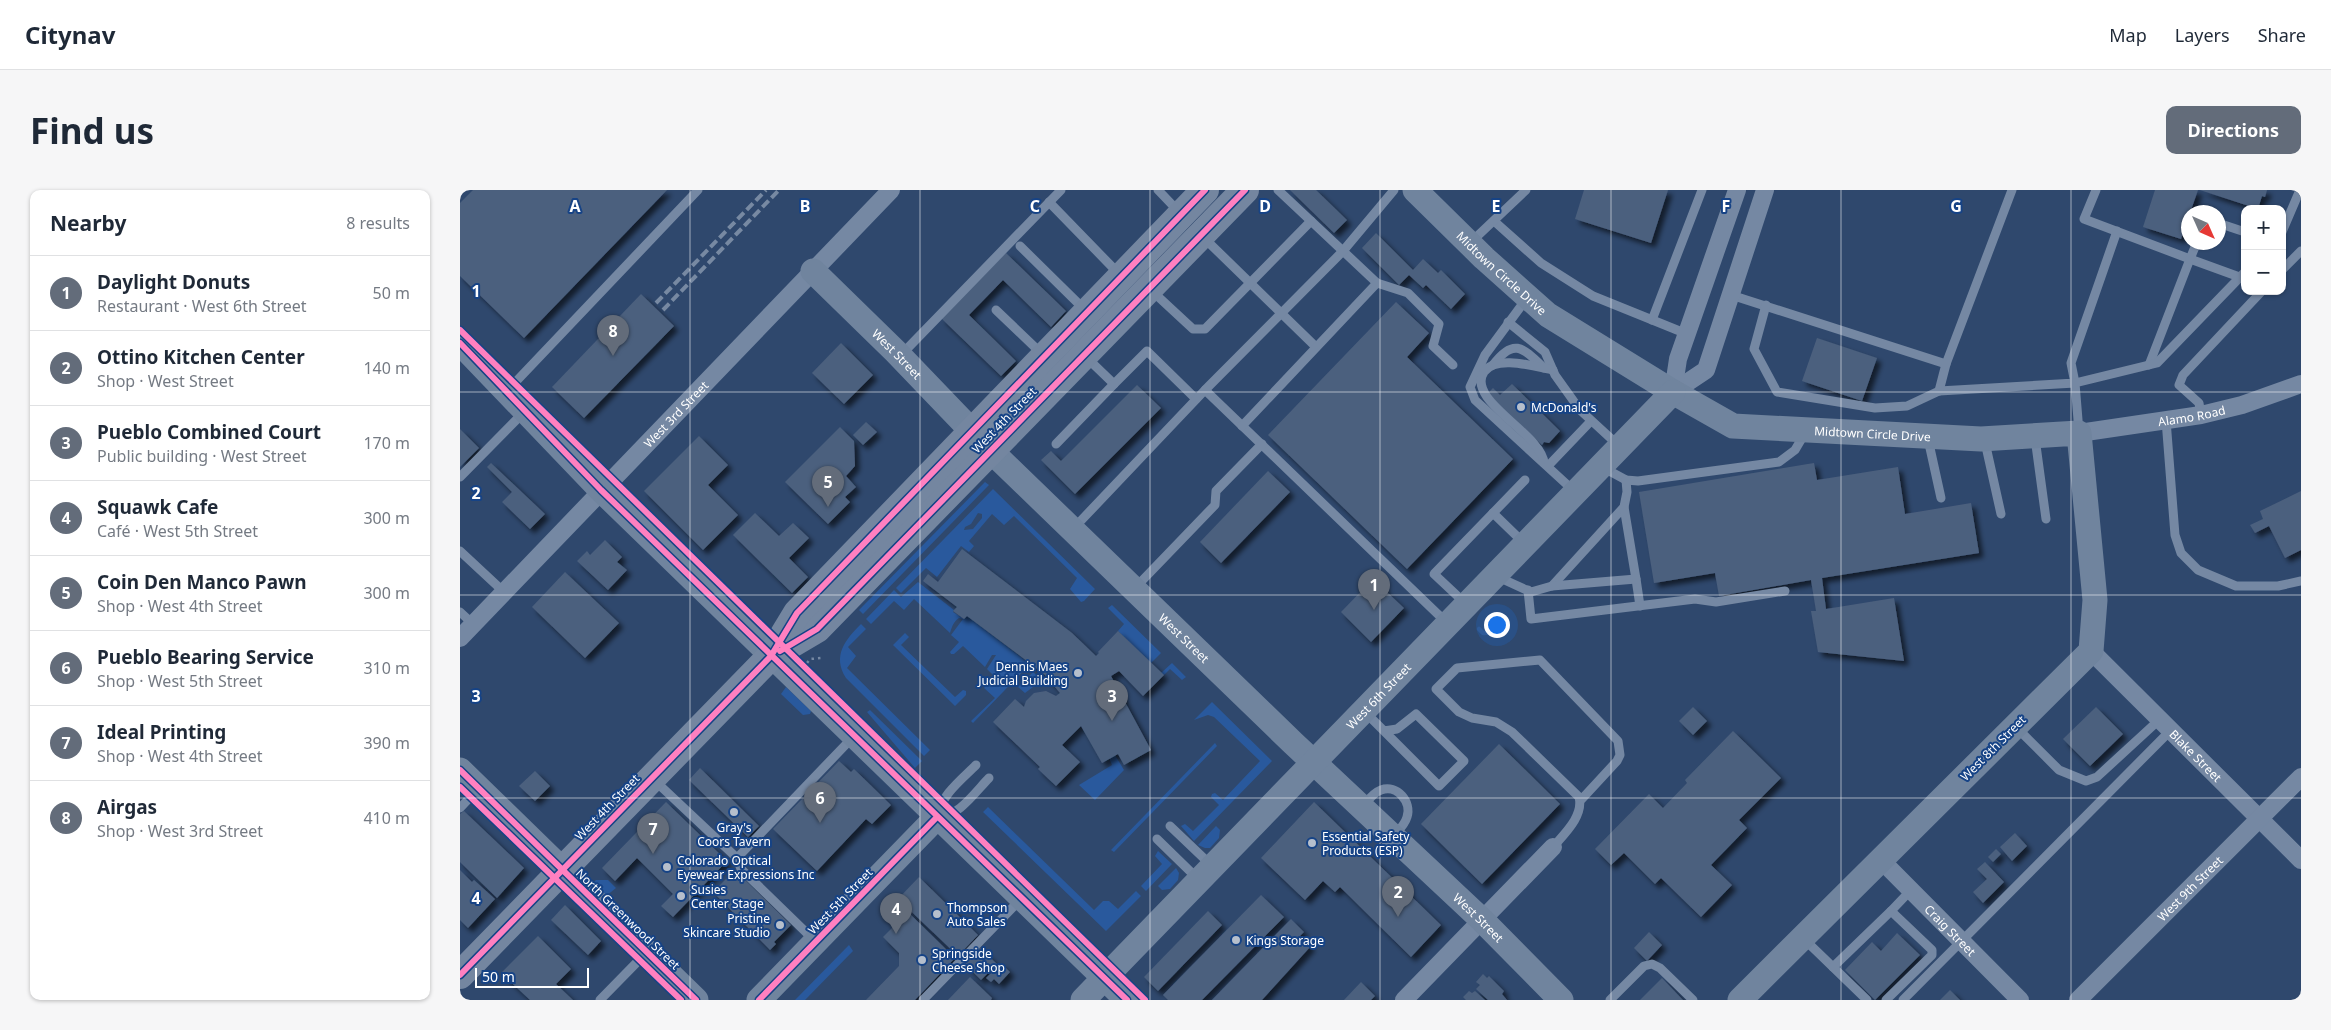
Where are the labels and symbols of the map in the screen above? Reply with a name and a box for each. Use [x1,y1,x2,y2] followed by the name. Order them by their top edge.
[569,195,581,217] text: A
[800,195,810,217] text: B
[1030,195,1040,217] text: C
[1259,195,1271,217] text: D
[1492,195,1501,217] text: E
[1722,195,1730,217] text: F
[1950,195,1962,217] text: G
[2181,205,2226,250] north arrow
[1453,227,1551,319] street label: Midtown Circle Drive
[471,280,481,302] text: 1
[597,315,629,356] pin: 8
[868,325,926,383] street label: West Street
[639,376,712,451] street label: West 3rd Street
[968,383,1040,457] street label: West 4th Street
[1531,399,1597,416] place label: McDonald's
[1515,401,1527,413] marker: McDonald's
[2157,401,2227,430] street label: Alamo Road
[1814,422,1931,445] street label: Midtown Circle Drive
[812,466,844,507] pin: 5
[471,482,481,504] text: 2
[1358,569,1390,610] pin: 1
[1155,609,1214,667] street label: West Street
[1484,612,1510,638] your location
[977,658,1068,689] place label: Dennis Maes Judicial Building
[1342,658,1415,733] street label: West 6th Street
[1072,667,1084,679] marker: Dennis Maes Judicial Building
[1096,680,1128,721] pin: 3
[471,685,481,707] text: 3
[1957,711,2030,784] street label: West 8th Street
[2166,726,2226,786] street label: Blake Street
[571,770,643,844] street label: West 4th Street
[804,782,836,823] pin: 6
[728,806,740,818] marker: Gray's Coors Tavern
[637,813,669,854] pin: 7
[697,819,771,850] place label: Gray's Coors Tavern
[1322,828,1410,859] place label: Essential Safety Products (ESP)
[1306,837,1318,849] marker: Essential Safety Products (ESP)
[2153,851,2227,925] street label: West 9th Street
[677,852,815,883] place label: Colorado Optical Eyewear Expressions Inc
[661,861,673,873] marker: Colorado Optical Eyewear Expressions Inc
[804,864,876,938] street label: West 5th Street
[572,865,684,974] street label: North Greenwood Street
[1382,876,1414,917] pin: 2
[691,881,764,912] place label: Susies Center Stage
[471,887,481,909] text: 4
[1450,889,1508,946] street label: West Street
[675,890,687,902] marker: Susies Center Stage
[880,893,912,934] pin: 4
[947,899,1007,930] place label: Thompson Auto Sales
[1921,900,1980,960] street label: Craig Street
[931,908,943,920] marker: Thompson Auto Sales
[683,910,770,941] place label: Pristine Skincare Studio
[774,919,786,931] marker: Pristine Skincare Studio
[1246,932,1324,949] place label: Kings Storage
[1230,934,1242,946] marker: Kings Storage
[932,945,1005,976] place label: Springside Cheese Shop
[916,954,928,966] marker: Springside Cheese Shop
[475,965,589,988] scale bar

